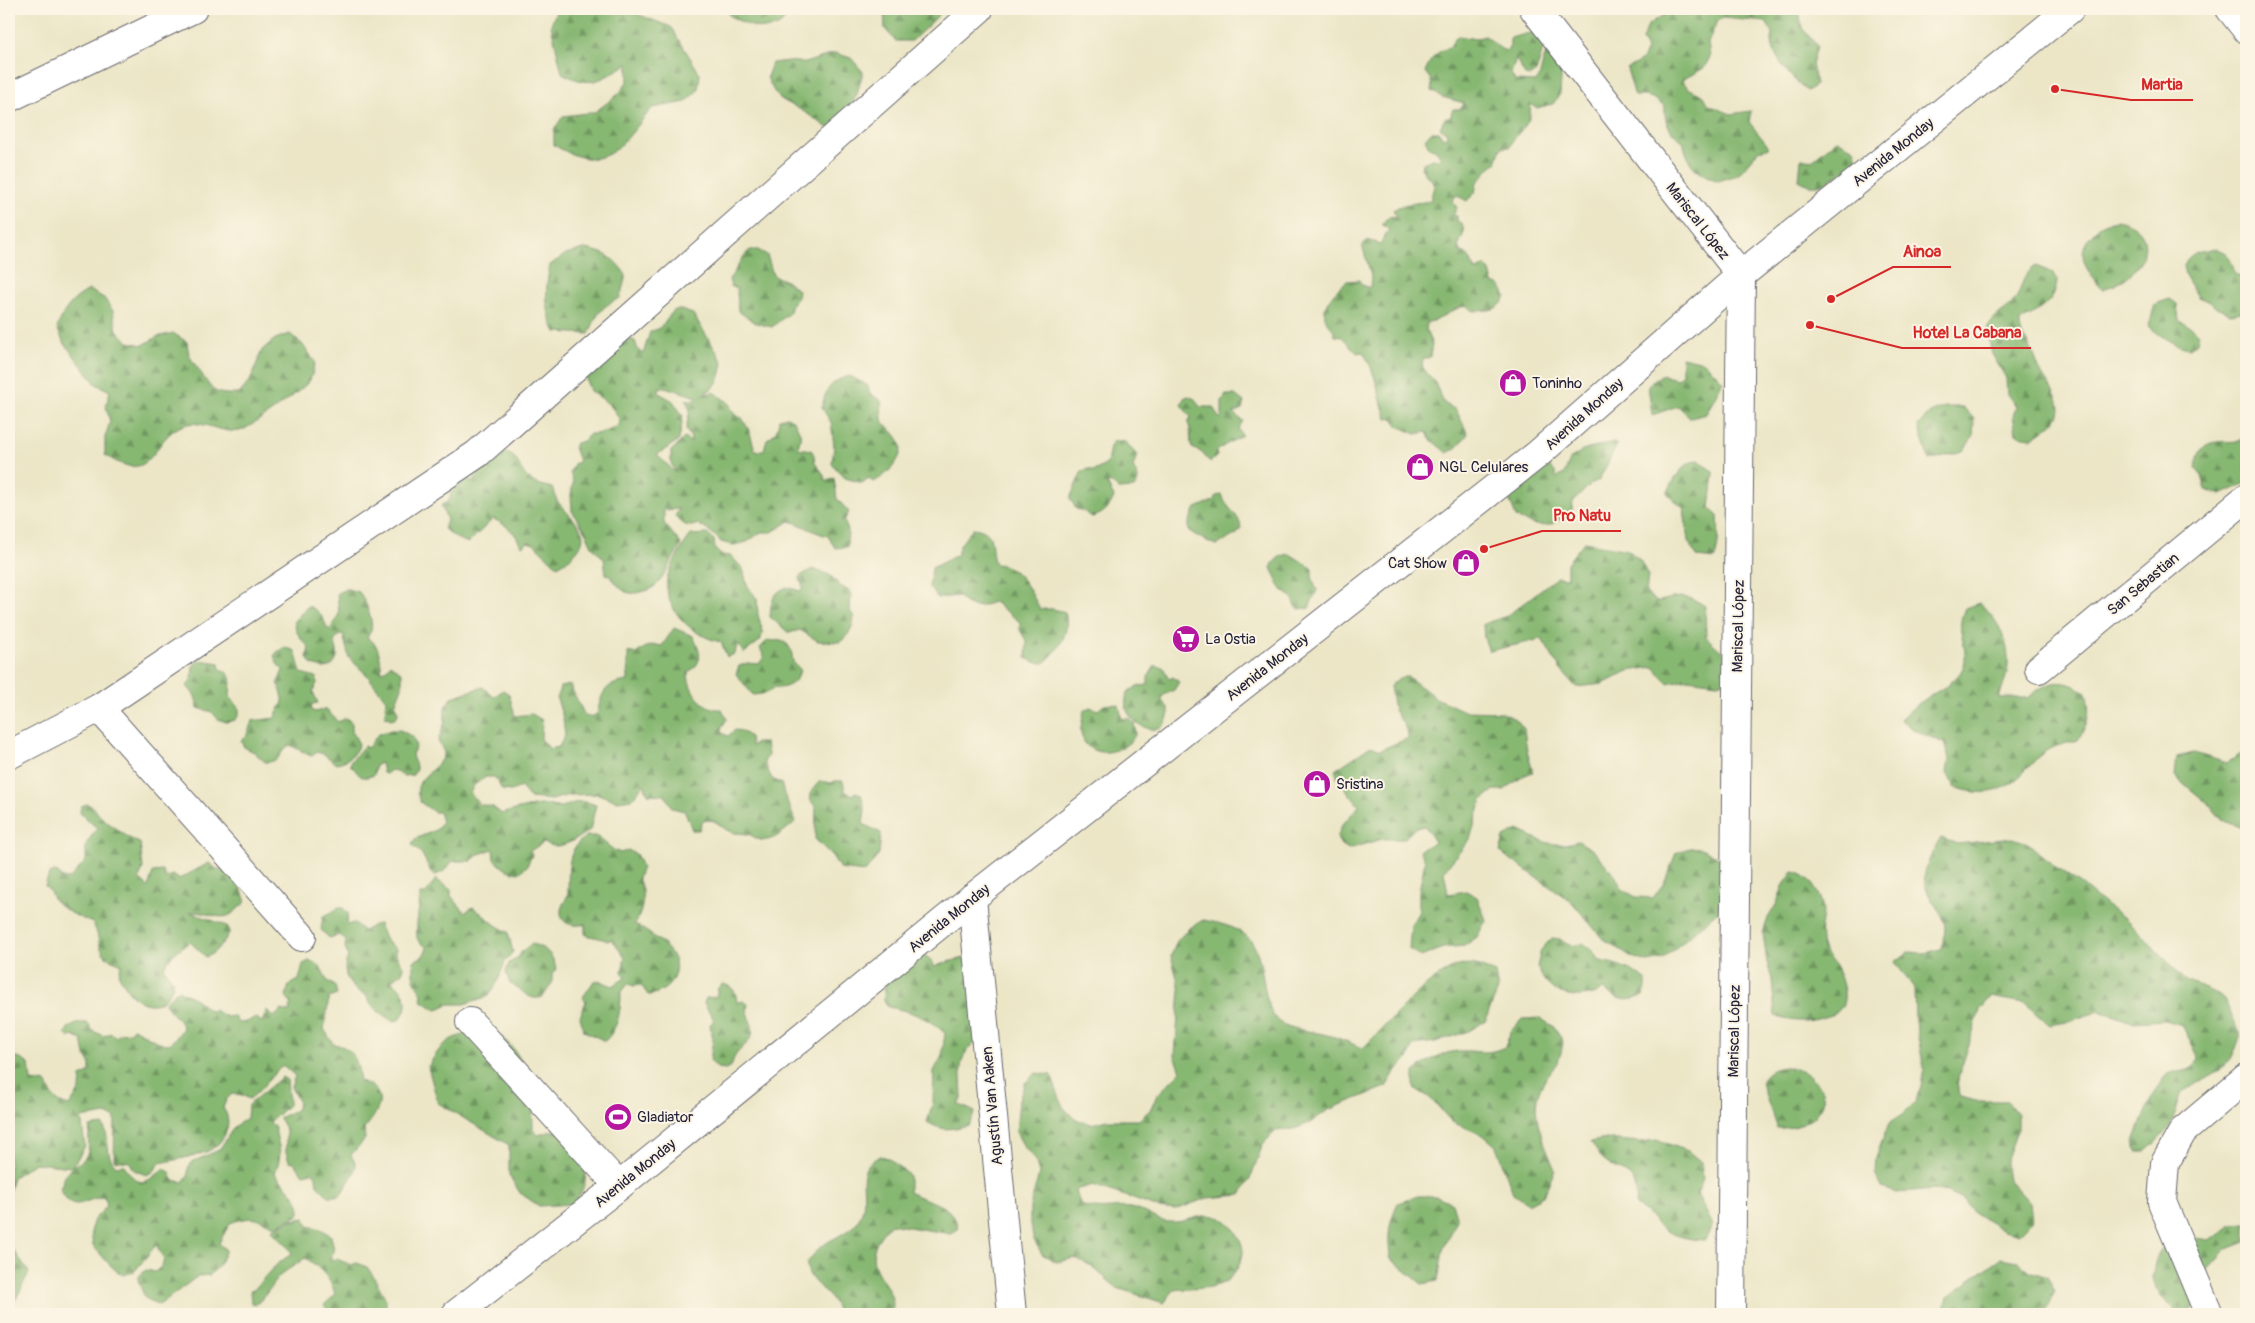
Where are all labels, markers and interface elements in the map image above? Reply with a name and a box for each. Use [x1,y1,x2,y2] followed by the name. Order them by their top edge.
[2131,69,2193,100] callout: Martia
[2141,75,2183,95] text: Martia
[1849,113,1938,191] street label: Avenida Monday
[1662,179,1734,264] street label: Mariscal López
[1893,236,1951,267] callout: Ainoa
[1903,242,1942,262] text: Ainoa
[1902,317,2031,348] callout: Hotel La Cabana
[1913,323,2022,343] text: Hotel La Cabana
[1498,368,1528,398] shop icon: Toninho
[1532,374,1582,393] place label: Toninho
[1541,374,1628,455] street label: Avenida Monday
[1405,452,1435,482] shop icon: NGL Celulares
[1439,458,1529,477] place label: NGL Celulares
[1542,500,1621,531] callout: Pro Natu
[1553,506,1611,526] text: Pro Natu
[1451,548,1481,578] shop icon: Cat Show
[2104,549,2183,620] street label: San Sebastian
[1388,554,1447,573] place label: Cat Show
[1728,579,1749,673] street label: Mariscal López
[1171,624,1201,654] supermarket icon: La Ostia
[1222,629,1313,705] street label: Avenida Monday
[1205,630,1256,649] place label: La Ostia
[1302,769,1332,799] shop icon: Sristina
[1336,775,1384,794] place label: Sristina
[905,879,994,957] street label: Avenida Monday
[1724,984,1745,1078] street label: Mariscal López
[978,1046,1007,1166] street label: Agustín Van Aaken
[603,1102,633,1132] sports icon: Gladiator
[637,1108,694,1127] place label: Gladiator
[591,1134,680,1212] street label: Avenida Monday

